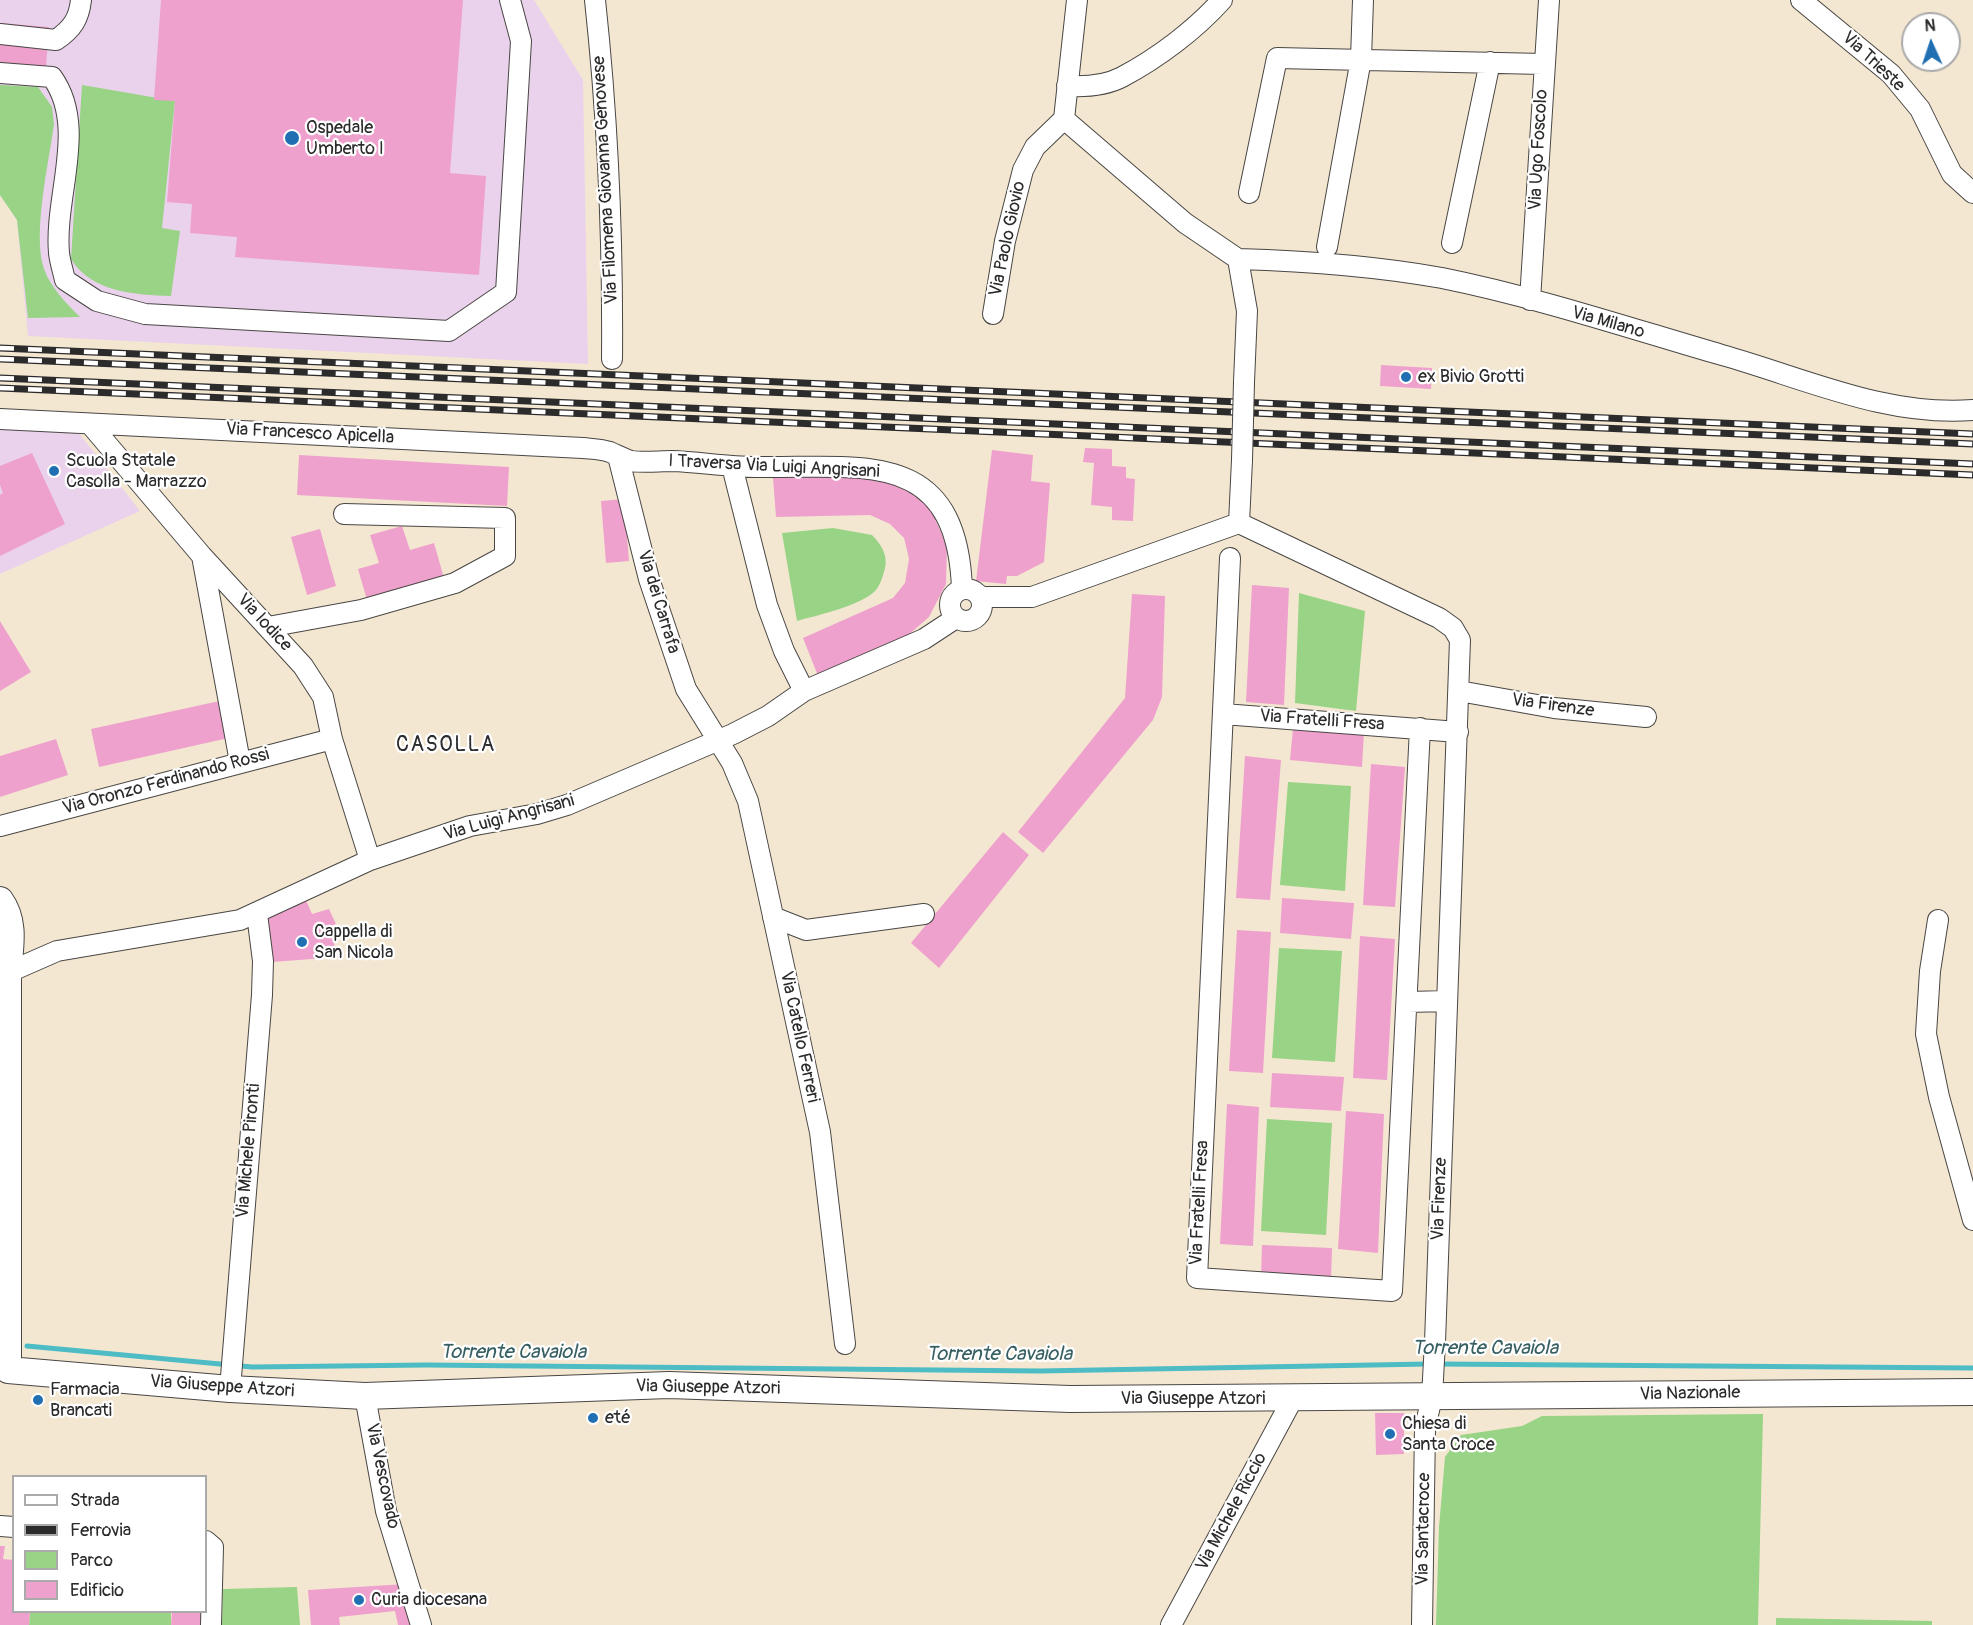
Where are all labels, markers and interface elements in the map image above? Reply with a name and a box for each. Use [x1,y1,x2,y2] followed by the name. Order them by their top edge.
[1901,12,1961,72] north arrow
[1924,16,1936,36] text: N
[1837,27,1909,97] street label: Via Trieste
[589,55,623,305] street label: Via Filomena Giovanna Genovese
[1525,89,1553,211] street label: Via Ugo Foscolo
[306,117,384,160] place label: Ospedale Umberto I
[283,129,301,147] marker: Ospedale Umberto I
[985,179,1031,299] street label: Via Paolo Giovio
[1569,302,1647,344] street label: Via Milano
[1418,366,1524,388] place label: ex Bivio Grotti
[1399,370,1413,384] marker: ex Bivio Grotti
[225,419,395,449] street label: Via Francesco Apicella
[66,450,207,492] place label: Scuola Statale Casolla - Marrazzo
[668,451,880,483] street label: I Traversa Via Luigi Angrisani
[47,464,61,478] marker: Scuola Statale Casolla - Marrazzo
[632,548,684,656] street label: Via dei Carrafa
[232,590,296,656] street label: Via Iodice
[1510,690,1596,722] street label: Via Firenze
[1259,706,1385,736] street label: Via Fratelli Fresa
[396,733,496,759] district label: CASOLLA
[60,744,272,820] street label: Via Oronzo Ferdinando Rossi
[441,790,577,846] street label: Via Luigi Angrisani
[314,921,393,964] place label: Cappella di San Nicola
[295,935,309,949] marker: Cappella di San Nicola
[775,969,823,1105] street label: Via Catello Ferreri
[232,1083,266,1219] street label: Via Michele Pironti
[1186,1140,1214,1266] street label: Via Fratelli Fresa
[1428,1157,1452,1241] street label: Via Firenze
[1412,1337,1558,1361] water label: Torrente Cavaiola
[440,1341,586,1365] water label: Torrente Cavaiola
[926,1343,1072,1367] water label: Torrente Cavaiola
[149,1371,295,1403] street label: Via Giuseppe Atzori
[635,1376,781,1400] street label: Via Giuseppe Atzori
[50,1379,120,1422] place label: Farmacia Brancati
[1640,1382,1740,1406] street label: Via Nazionale
[1121,1388,1265,1410] street label: Via Giuseppe Atzori
[31,1393,45,1407] marker: Farmacia Brancati
[605,1407,631,1429] place label: eté
[586,1411,600,1425] marker: eté
[1402,1413,1495,1456] place label: Chiesa di Santa Croce
[360,1421,404,1531] street label: Via Vescovado
[1383,1427,1397,1441] marker: Chiesa di Santa Croce
[1192,1449,1272,1575] street label: Via Michele Riccio
[1412,1472,1436,1586] street label: Via Santacroce
[12,1475,207,1613] legend
[70,1489,120,1512] text: Strada
[70,1519,131,1542] text: Ferrovia
[70,1549,113,1572] text: Parco
[70,1579,124,1602] text: Edificio
[371,1589,487,1611] place label: Curia diocesana
[352,1593,366,1607] marker: Curia diocesana

